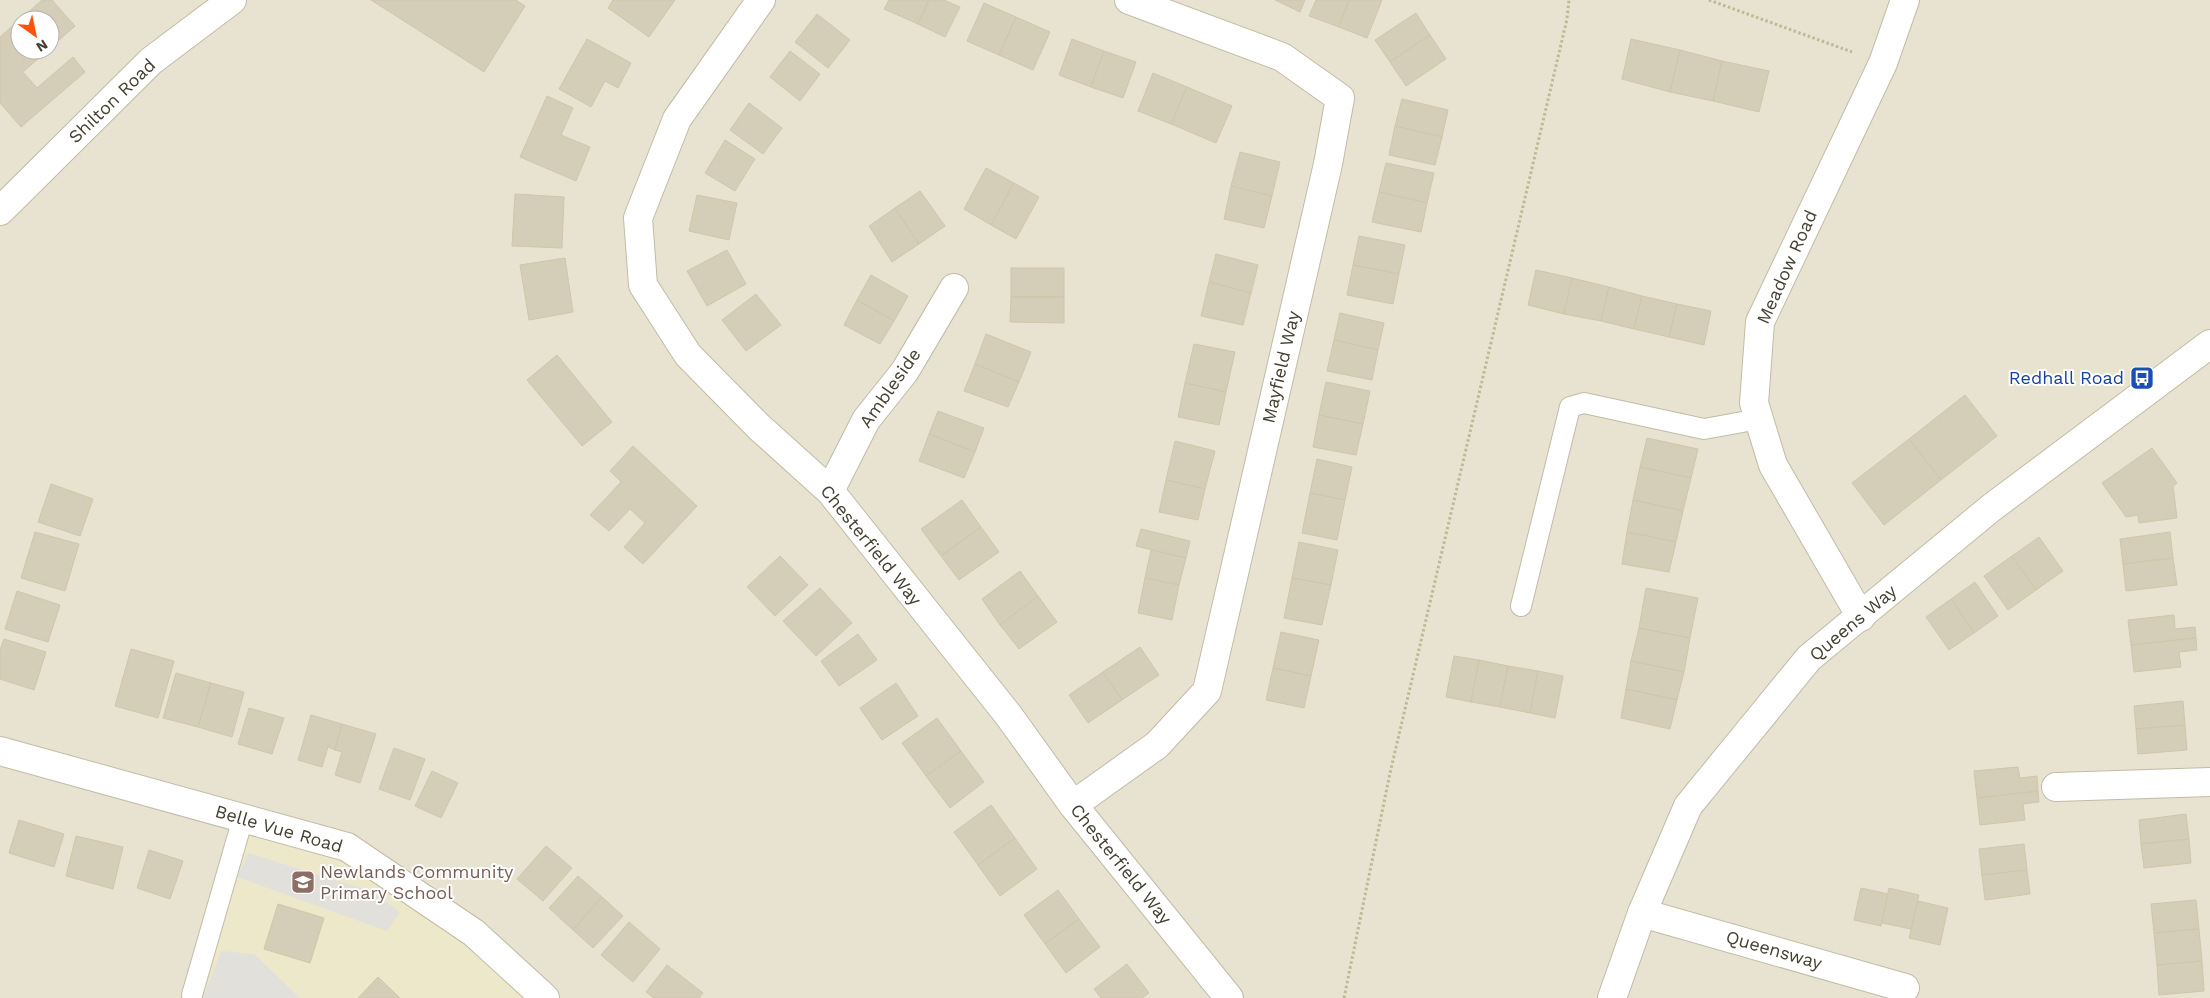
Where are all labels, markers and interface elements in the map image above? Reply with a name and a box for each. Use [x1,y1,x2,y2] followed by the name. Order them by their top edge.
[10,10,60,60] north arrow
[33,36,51,55] text: N
[64,54,159,147] street label: Shilton Road
[1752,207,1821,327] street label: Meadow Road
[1257,308,1304,425] street label: Mayfield Way
[855,344,925,431] street label: Ambleside
[2129,365,2155,391] bus stop icon: Redhall Road
[2009,367,2124,388] place label: Redhall Road
[816,480,927,610] street label: Chesterfield Way
[1805,580,1901,665] street label: Queens Way
[1066,799,1177,929] street label: Chesterfield Way
[213,800,345,857] street label: Belle Vue Road
[320,861,514,903] place label: Newlands Community Primary School
[290,869,316,895] school or university icon: Newlands Community Primary School
[1724,926,1825,973] street label: Queensway

